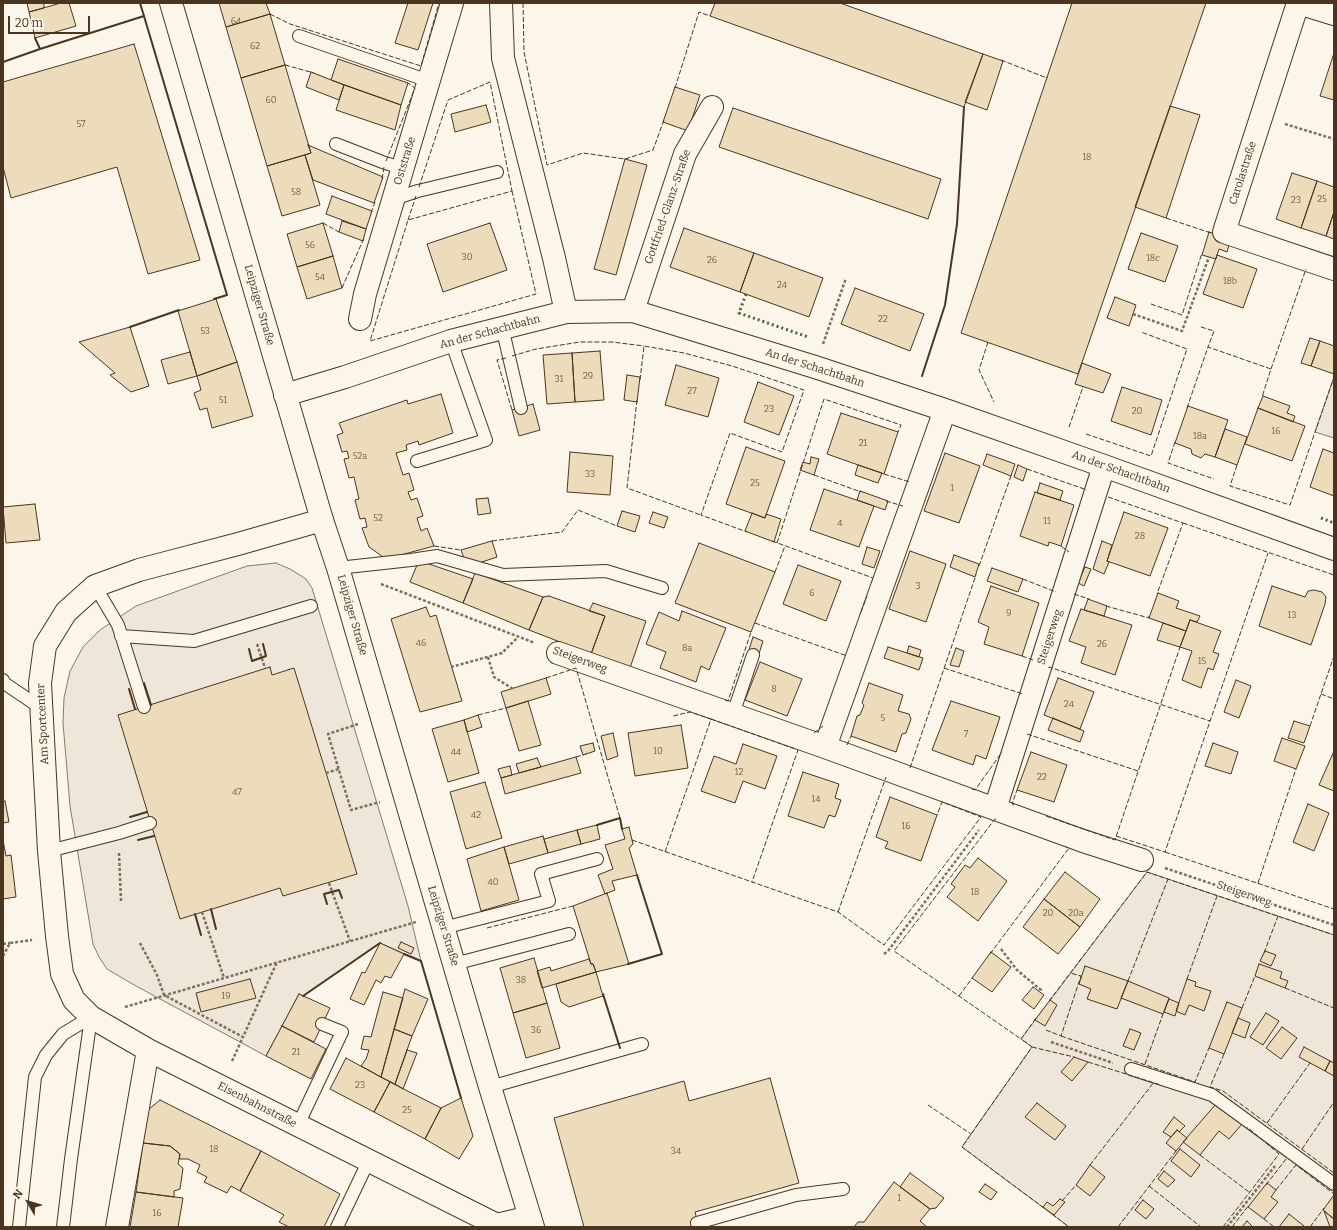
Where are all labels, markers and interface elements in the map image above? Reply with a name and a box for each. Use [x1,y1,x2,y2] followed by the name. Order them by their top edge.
[10,8,92,34] scale bar
[15,16,43,30] text: 20 m
[231,16,241,26] house number: 64
[250,41,260,51] house number: 62
[265,95,277,105] house number: 60
[76,119,86,129] house number: 57
[391,135,419,187] street label: Oststraße
[1227,140,1259,206] street label: Carolastraße
[642,148,694,266] street label: Gottfried-Glanz-Straße
[1082,152,1092,162] house number: 18
[291,187,301,197] house number: 58
[1317,194,1327,204] house number: 25
[1291,195,1301,205] house number: 23
[305,240,315,250] house number: 56
[462,252,472,262] house number: 30
[1146,253,1160,263] house number: 18c
[707,255,717,265] house number: 26
[241,263,277,347] street label: Leipziger Straße
[315,272,325,282] house number: 54
[1223,276,1237,286] house number: 18b
[777,280,787,290] house number: 24
[438,312,542,352] street label: An der Schachtbahn
[878,314,888,324] house number: 22
[200,326,210,336] house number: 53
[764,346,866,390] street label: An der Schachtbahn
[583,371,593,381] house number: 29
[555,374,563,384] house number: 31
[687,386,697,396] house number: 27
[219,395,227,405] house number: 51
[764,404,774,414] house number: 23
[1132,406,1142,416] house number: 20
[1272,426,1280,436] house number: 16
[1193,431,1207,441] house number: 18a
[859,438,867,448] house number: 21
[1070,448,1172,496] street label: An der Schachtbahn
[353,451,367,461] house number: 52a
[585,469,595,479] house number: 33
[750,478,760,488] house number: 25
[950,483,954,493] house number: 1
[373,513,383,523] house number: 52
[1043,516,1051,526] house number: 11
[837,518,843,528] house number: 4
[1135,531,1145,541] house number: 28
[334,573,370,657] street label: Leipziger Straße
[915,581,921,591] house number: 3
[809,588,815,598] house number: 6
[1006,608,1012,618] house number: 9
[1035,608,1065,666] street label: Steigerweg
[1288,610,1296,620] house number: 13
[416,638,426,648] house number: 46
[1097,639,1107,649] house number: 26
[682,643,692,653] house number: 8a
[551,644,609,676] street label: Steigerweg
[1198,656,1206,666] house number: 15
[34,683,52,765] street label: Am Sportcenter
[771,684,777,694] house number: 8
[1064,699,1074,709] house number: 24
[881,713,885,723] house number: 5
[964,729,968,739] house number: 7
[653,746,663,756] house number: 10
[451,747,461,757] house number: 44
[735,767,743,777] house number: 12
[1037,772,1047,782] house number: 22
[232,787,242,797] house number: 47
[812,794,820,804] house number: 14
[471,810,481,820] house number: 42
[902,821,910,831] house number: 16
[487,877,499,887] house number: 40
[1215,878,1273,910] street label: Steigerweg
[424,884,462,968] street label: Leipziger Straße
[970,887,980,897] house number: 18
[1043,908,1053,918] house number: 20
[1068,908,1084,918] house number: 20a
[516,975,526,985] house number: 38
[222,991,230,1001] house number: 19
[531,1025,541,1035] house number: 36
[292,1047,300,1057] house number: 21
[215,1079,299,1131] street label: Eisenbahnstraße
[355,1080,365,1090] house number: 23
[402,1105,412,1115] house number: 25
[209,1144,219,1154] house number: 18
[671,1146,681,1156] house number: 34
[8,1182,48,1222] north arrow
[10,1187,26,1202] text: N
[897,1193,901,1203] house number: 1
[153,1208,161,1218] house number: 16

